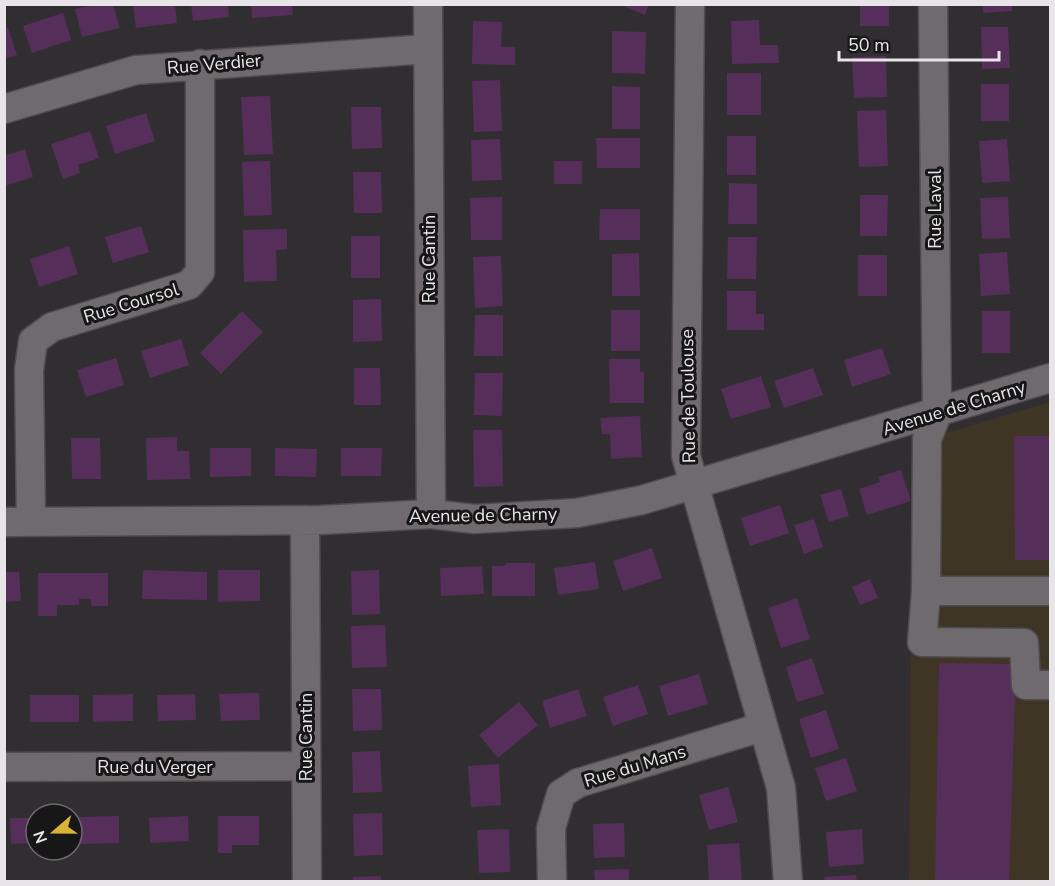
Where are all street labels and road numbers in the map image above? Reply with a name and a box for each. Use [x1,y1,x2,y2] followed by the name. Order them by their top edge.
[166,48,263,80] street label: Rue Verdier
[923,169,947,249] street label: Rue Laval
[417,215,441,303] street label: Rue Cantin
[80,277,182,329] street label: Rue Coursol
[675,329,701,463] street label: Rue de Toulouse
[880,375,1029,441] street label: Avenue de Charny
[409,502,558,528] street label: Avenue de Charny
[294,693,318,781] street label: Rue Cantin
[581,739,689,793] street label: Rue du Mans
[97,755,213,779] street label: Rue du Verger

